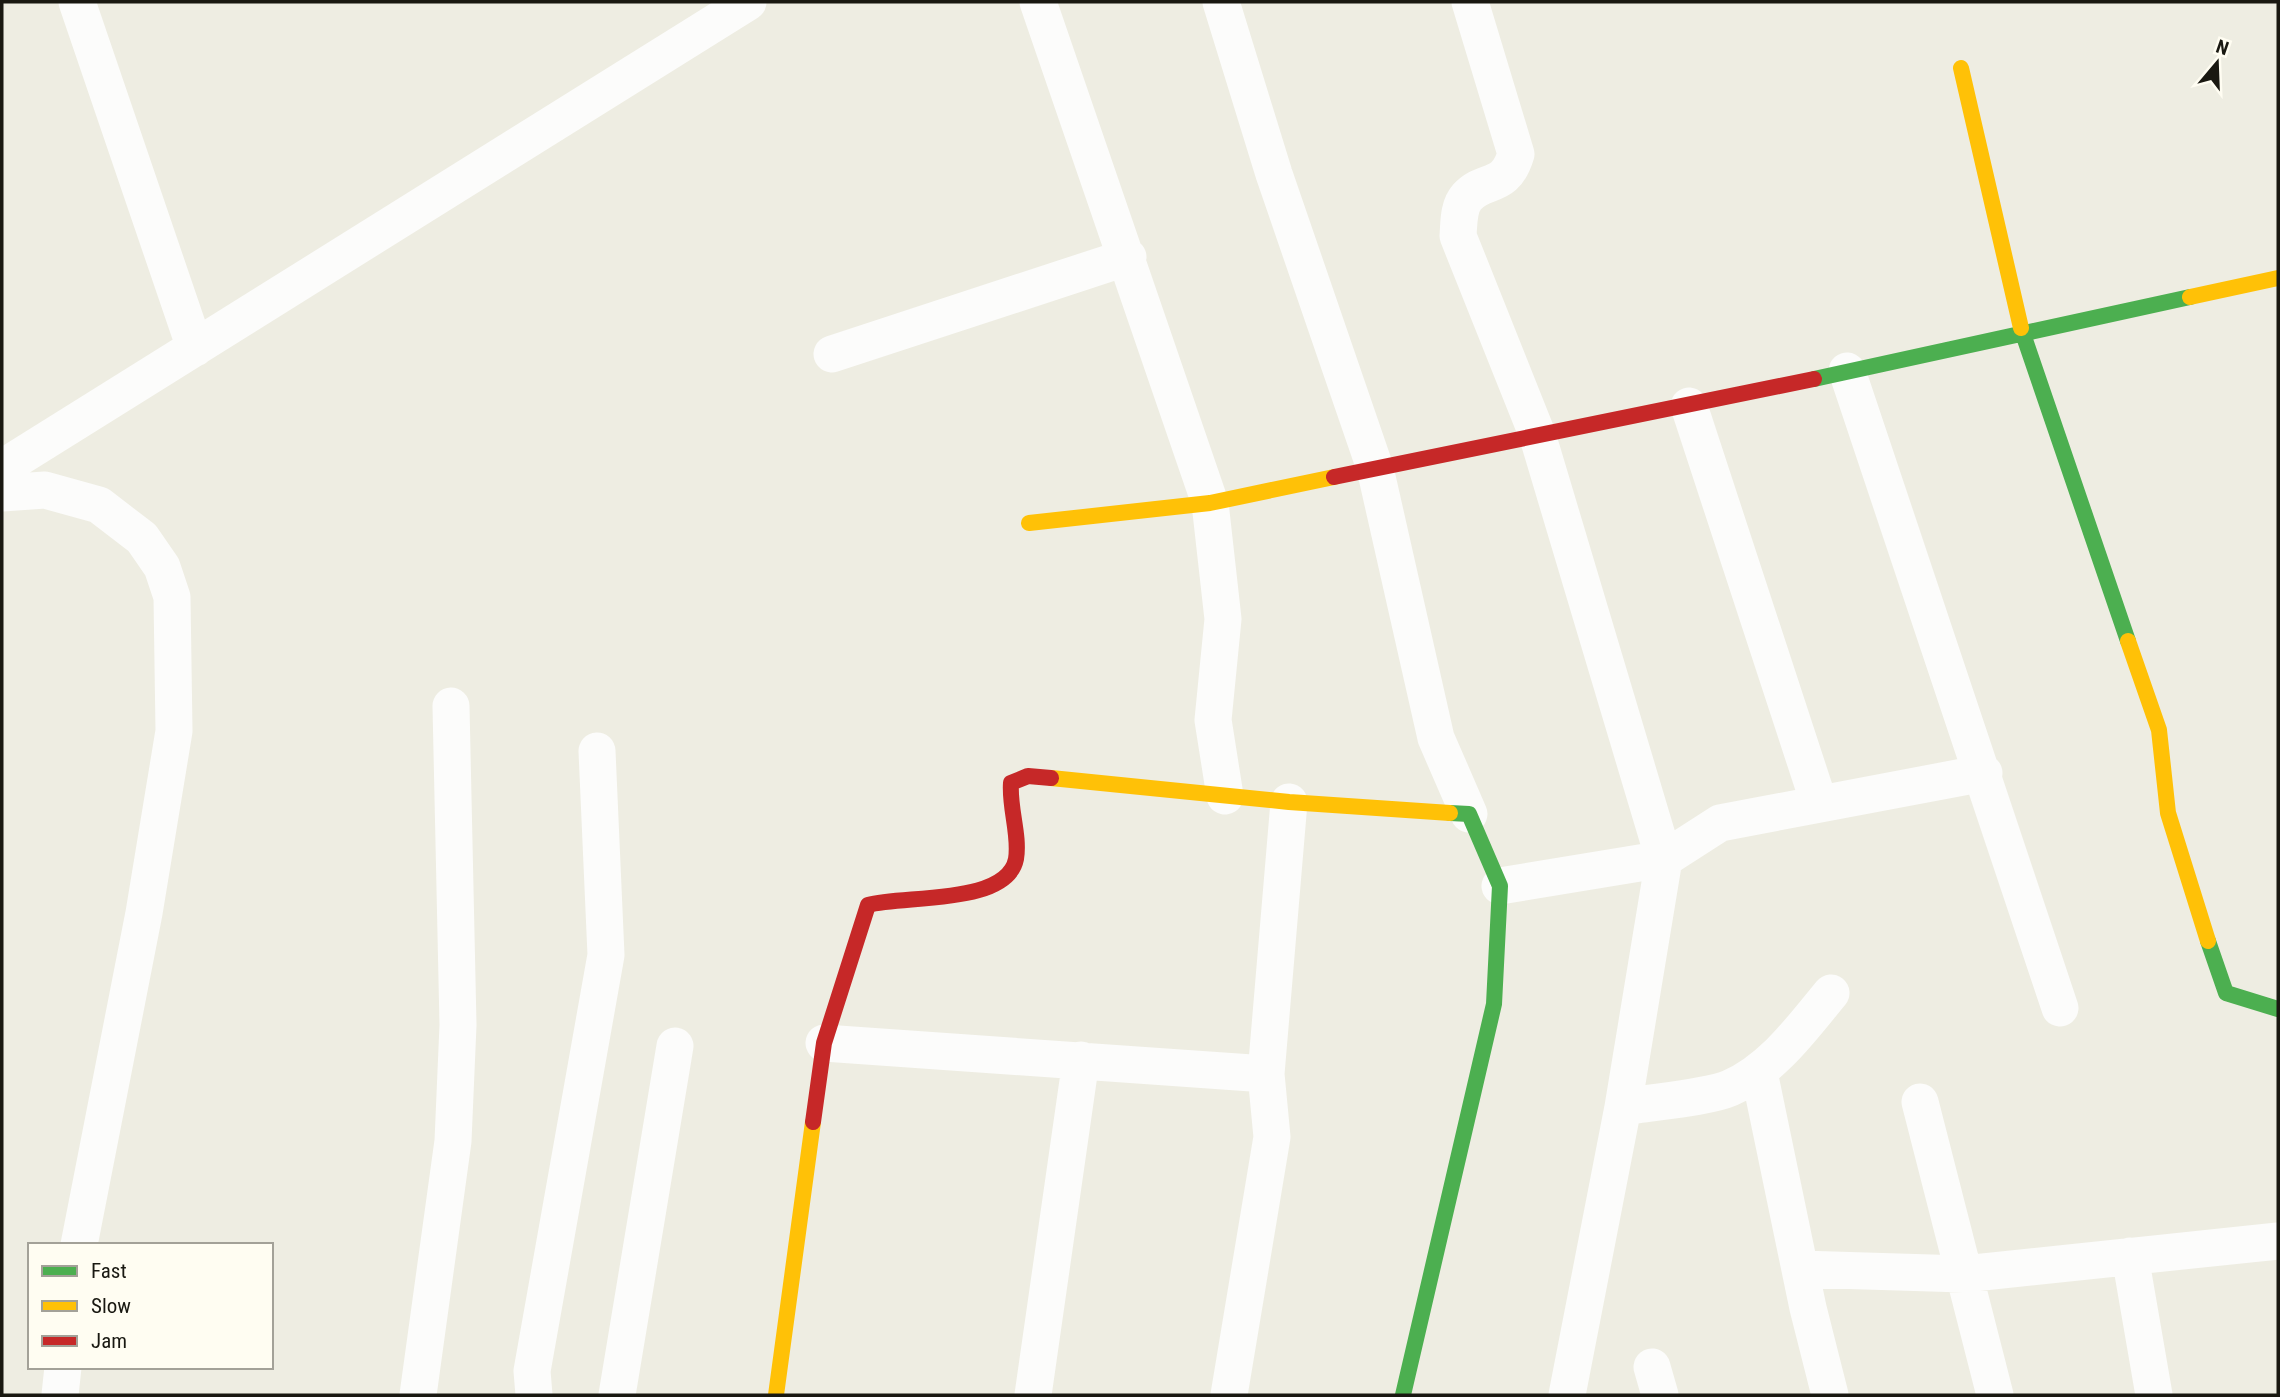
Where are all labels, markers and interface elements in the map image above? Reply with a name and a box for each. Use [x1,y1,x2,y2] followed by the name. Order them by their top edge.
[2182,28,2252,98] north arrow
[2213,35,2232,60] text: N
[28,1243,273,1369] legend
[91,1259,127,1283] text: Fast
[91,1294,131,1318] text: Slow
[91,1329,127,1353] text: Jam

